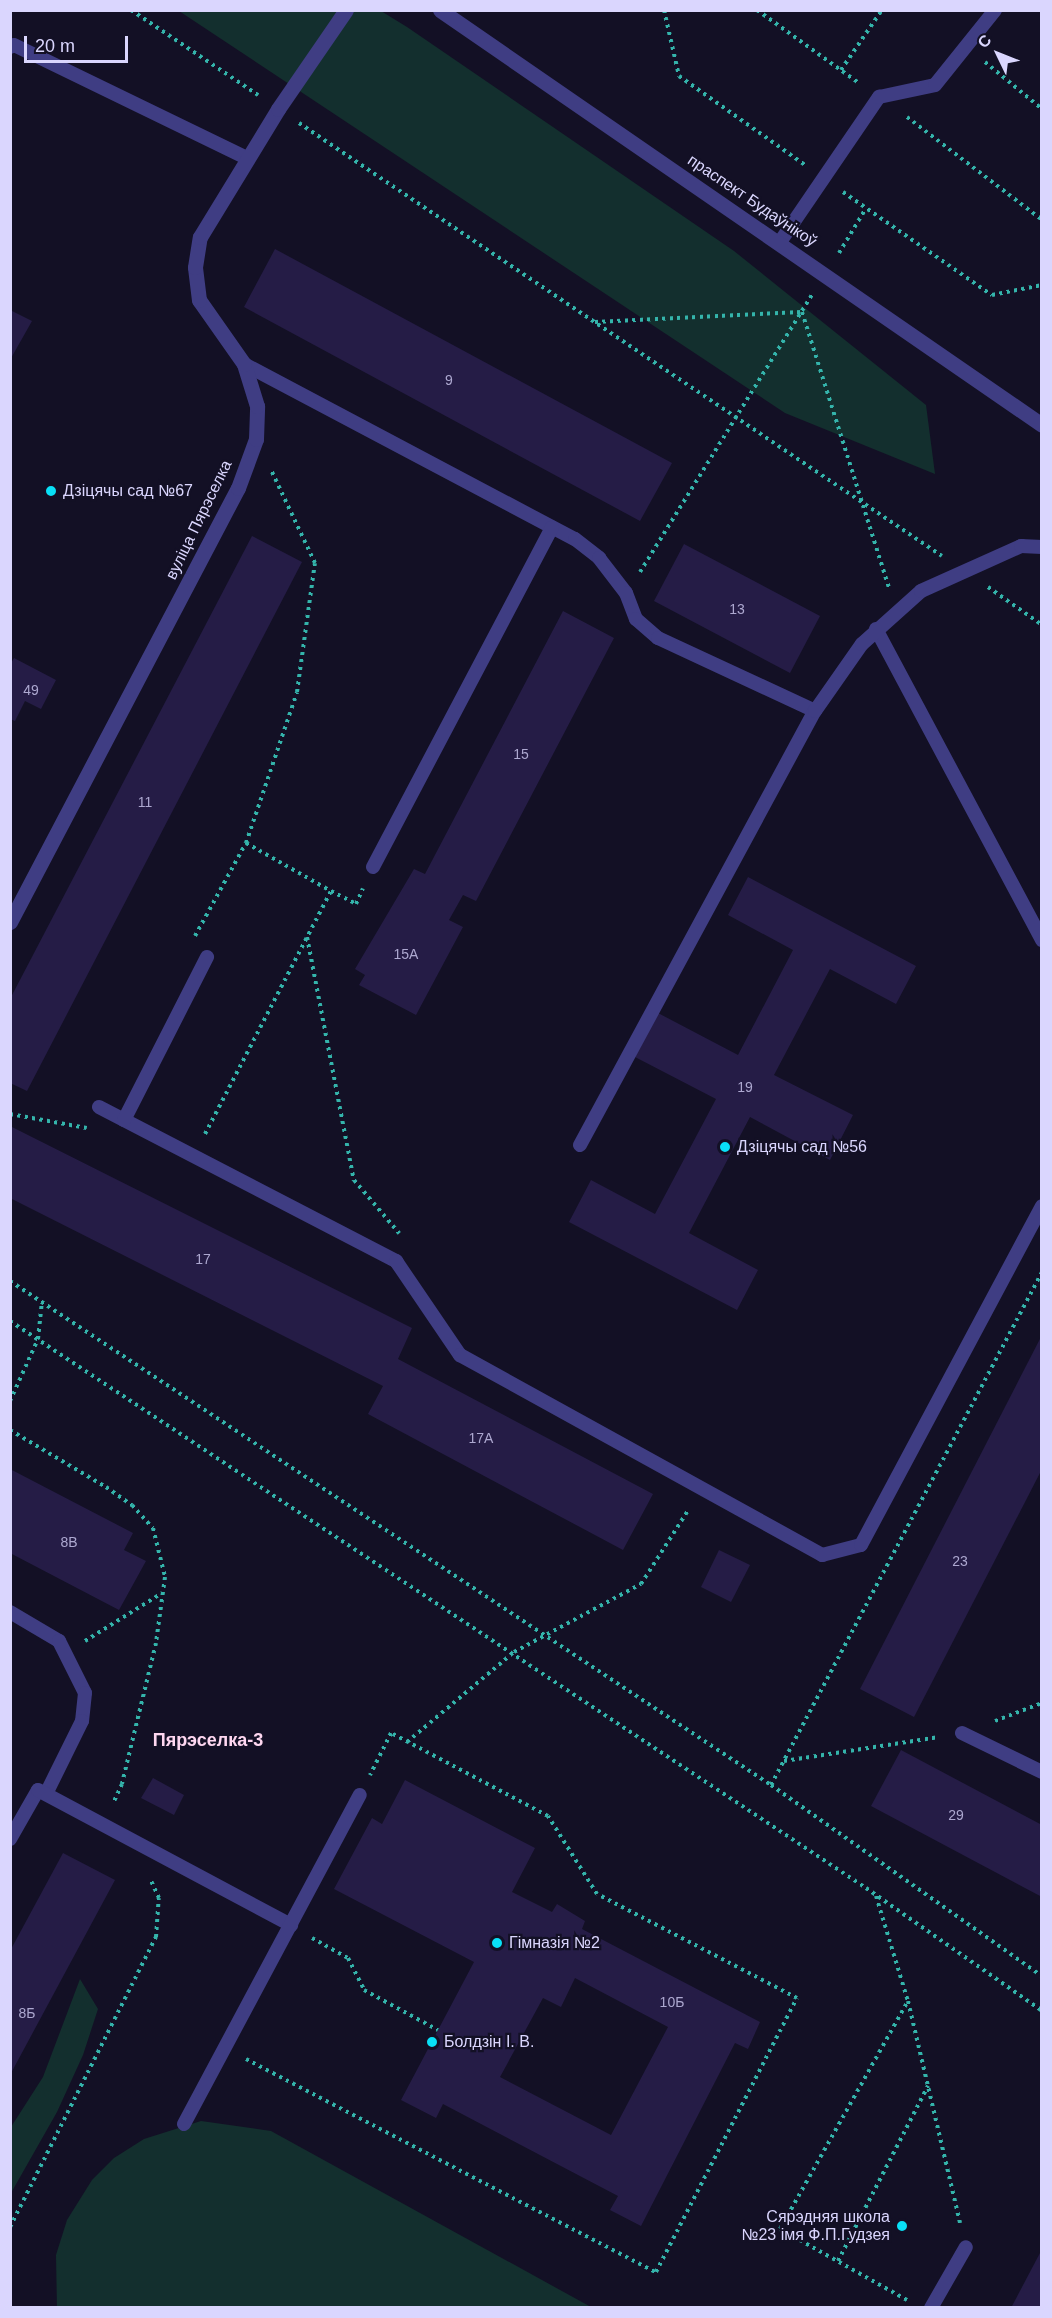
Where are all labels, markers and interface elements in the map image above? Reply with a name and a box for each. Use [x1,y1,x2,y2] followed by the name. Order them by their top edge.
[27,24,130,62] scale bar
[968,24,1028,84] north arrow
[974,31,995,51] text: С
[35,36,75,56] text: 20 m
[684,151,820,251] street label: праспект Будаўнікоў
[445,372,453,388] house number: 9
[162,457,236,583] street label: вуліца Пярэселка
[63,481,193,501] place label: Дзіцячы сад №67
[44,484,58,498] marker: Дзіцячы сад №67
[729,601,745,617] house number: 13
[23,682,39,698] house number: 49
[513,746,529,762] house number: 15
[138,794,152,810] house number: 11
[394,946,418,962] house number: 15А
[737,1079,753,1095] house number: 19
[737,1137,867,1157] place label: Дзіцячы сад №56
[718,1140,732,1154] marker: Дзіцячы сад №56
[195,1251,211,1267] house number: 17
[469,1430,493,1446] house number: 17А
[60,1534,78,1550] house number: 8В
[952,1553,968,1569] house number: 23
[153,1729,263,1751] district label: Пярэселка-3
[948,1807,964,1823] house number: 29
[509,1933,600,1953] place label: Гімназія №2
[490,1936,504,1950] marker: Гімназія №2
[660,1994,684,2010] house number: 10Б
[19,2005,35,2021] house number: 8Б
[444,2032,534,2052] place label: Болдзін І. В.
[425,2035,439,2049] marker: Болдзін І. В.
[741,2207,890,2245] place label: Сярэдняя школа №23 імя Ф.П.Гудзея
[895,2219,909,2233] marker: Сярэдняя школа №23 імя Ф.П.Гудзея

